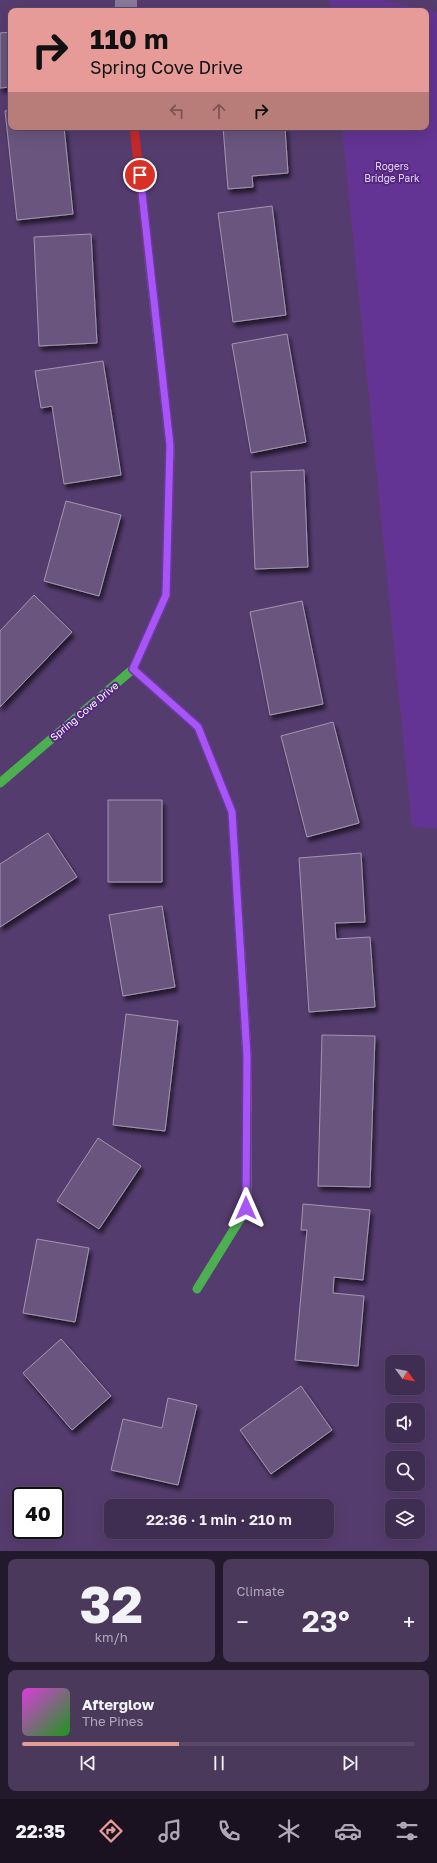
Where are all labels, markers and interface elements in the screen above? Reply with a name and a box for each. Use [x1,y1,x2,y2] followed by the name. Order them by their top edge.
[90,22,169,55] text: 110 m
[24,24,76,76] icon: right
[90,56,243,78] text: Spring Cove Drive
[166,100,188,122] icon: left
[208,100,230,122] icon: ahead
[250,100,272,122] icon: right
[123,158,157,192] pin
[364,160,420,184] park label: Rogers Bridge Park
[129,164,151,186] icon: arrive
[48,679,121,743] street label: Spring Cove Drive
[225,1187,267,1229] position arrow
[385,1355,425,1395] north arrow
[385,1355,425,1539] map controls
[385,1403,425,1443] button: sound
[385,1451,425,1491] button: search
[12,1487,64,1539] speed limit sign: 40
[385,1499,425,1539] button: layers
[146,1510,292,1528] text: 22:36 · 1 min · 210 m
[80,1572,143,1634] text: 32
[237,1583,284,1599] text: Climate
[302,1603,350,1639] text: 23°
[237,1608,249,1635] text: −
[403,1608,415,1635] text: +
[95,1629,128,1645] text: km/h
[82,1695,154,1713] text: Afterglow
[82,1713,143,1729] text: The Pines
[77,1752,99,1774] icon: previous
[208,1752,230,1774] icon: pause
[339,1752,361,1774] icon: next
[97,1817,125,1845] icon: directions
[156,1817,184,1845] icon: music
[215,1817,243,1845] icon: phone
[275,1817,303,1845] icon: climate
[334,1817,362,1845] icon: car
[393,1817,421,1845] icon: filters
[16,1820,65,1842] text: 22:35

